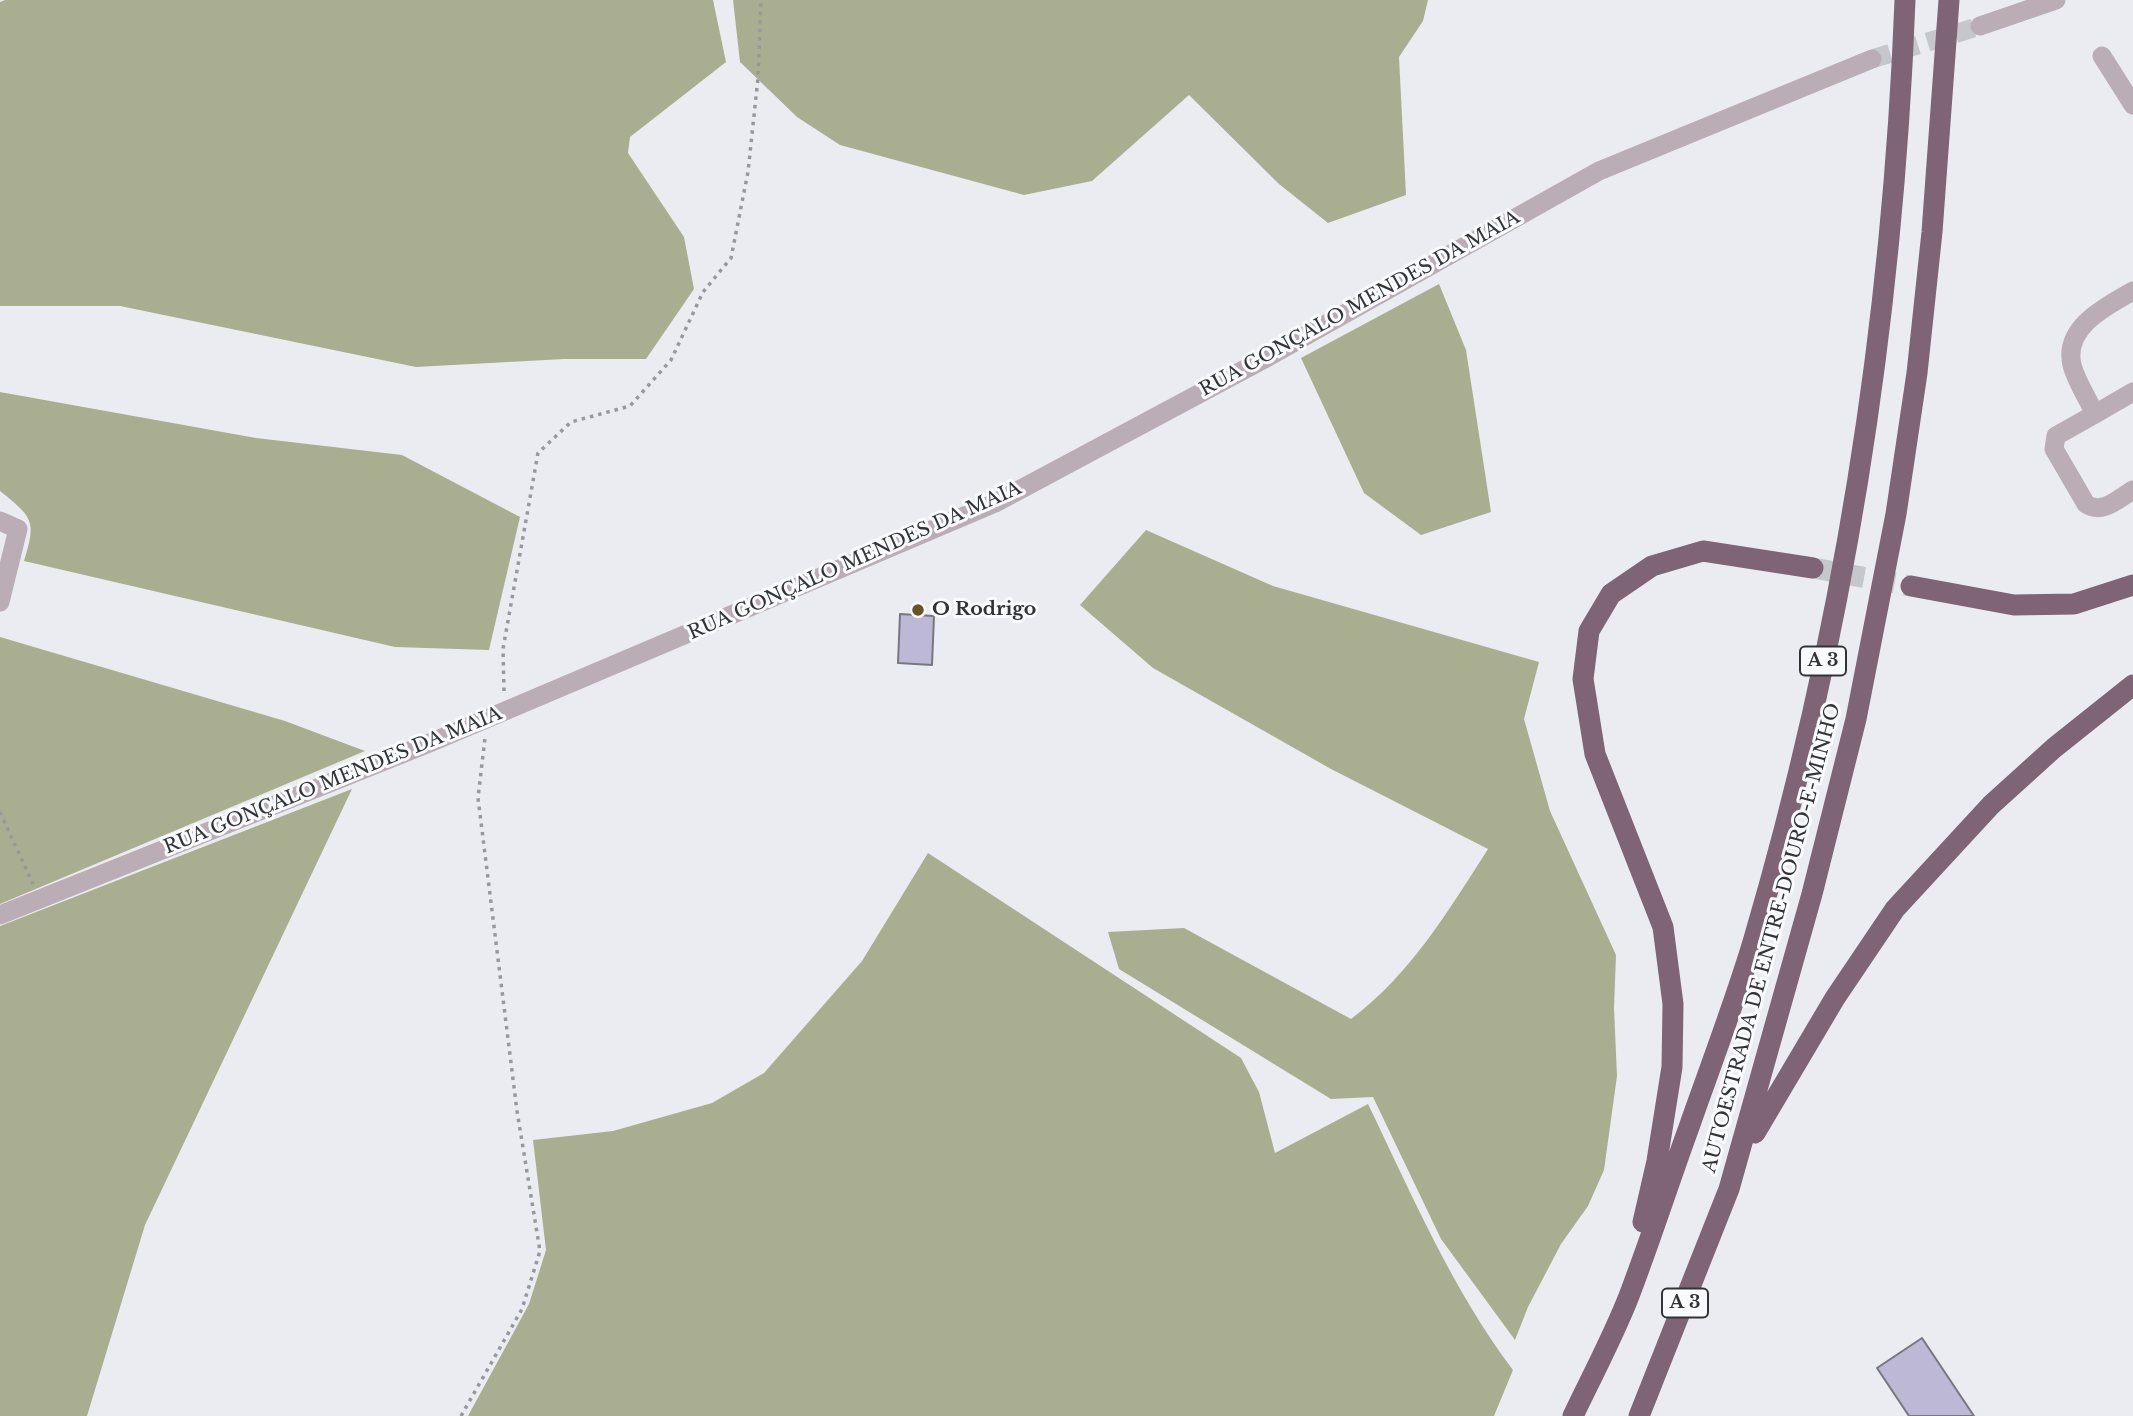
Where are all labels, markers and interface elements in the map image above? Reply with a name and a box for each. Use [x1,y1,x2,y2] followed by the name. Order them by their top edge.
[1196,206,1524,402] street label: RUA GONÇALO MENDES DA MAIA
[685,477,1025,645] street label: RUA GONÇALO MENDES DA MAIA
[932,599,1036,621] place label: O Rodrigo
[910,602,926,618] marker: O Rodrigo
[1800,646,1846,676] road number: A 3
[1698,701,1846,1175] street label: AUTOESTRADA DE ENTRE-DOURO-E-MINHO
[161,703,505,859] street label: RUA GONÇALO MENDES DA MAIA
[1662,1288,1708,1318] road number: A 3

